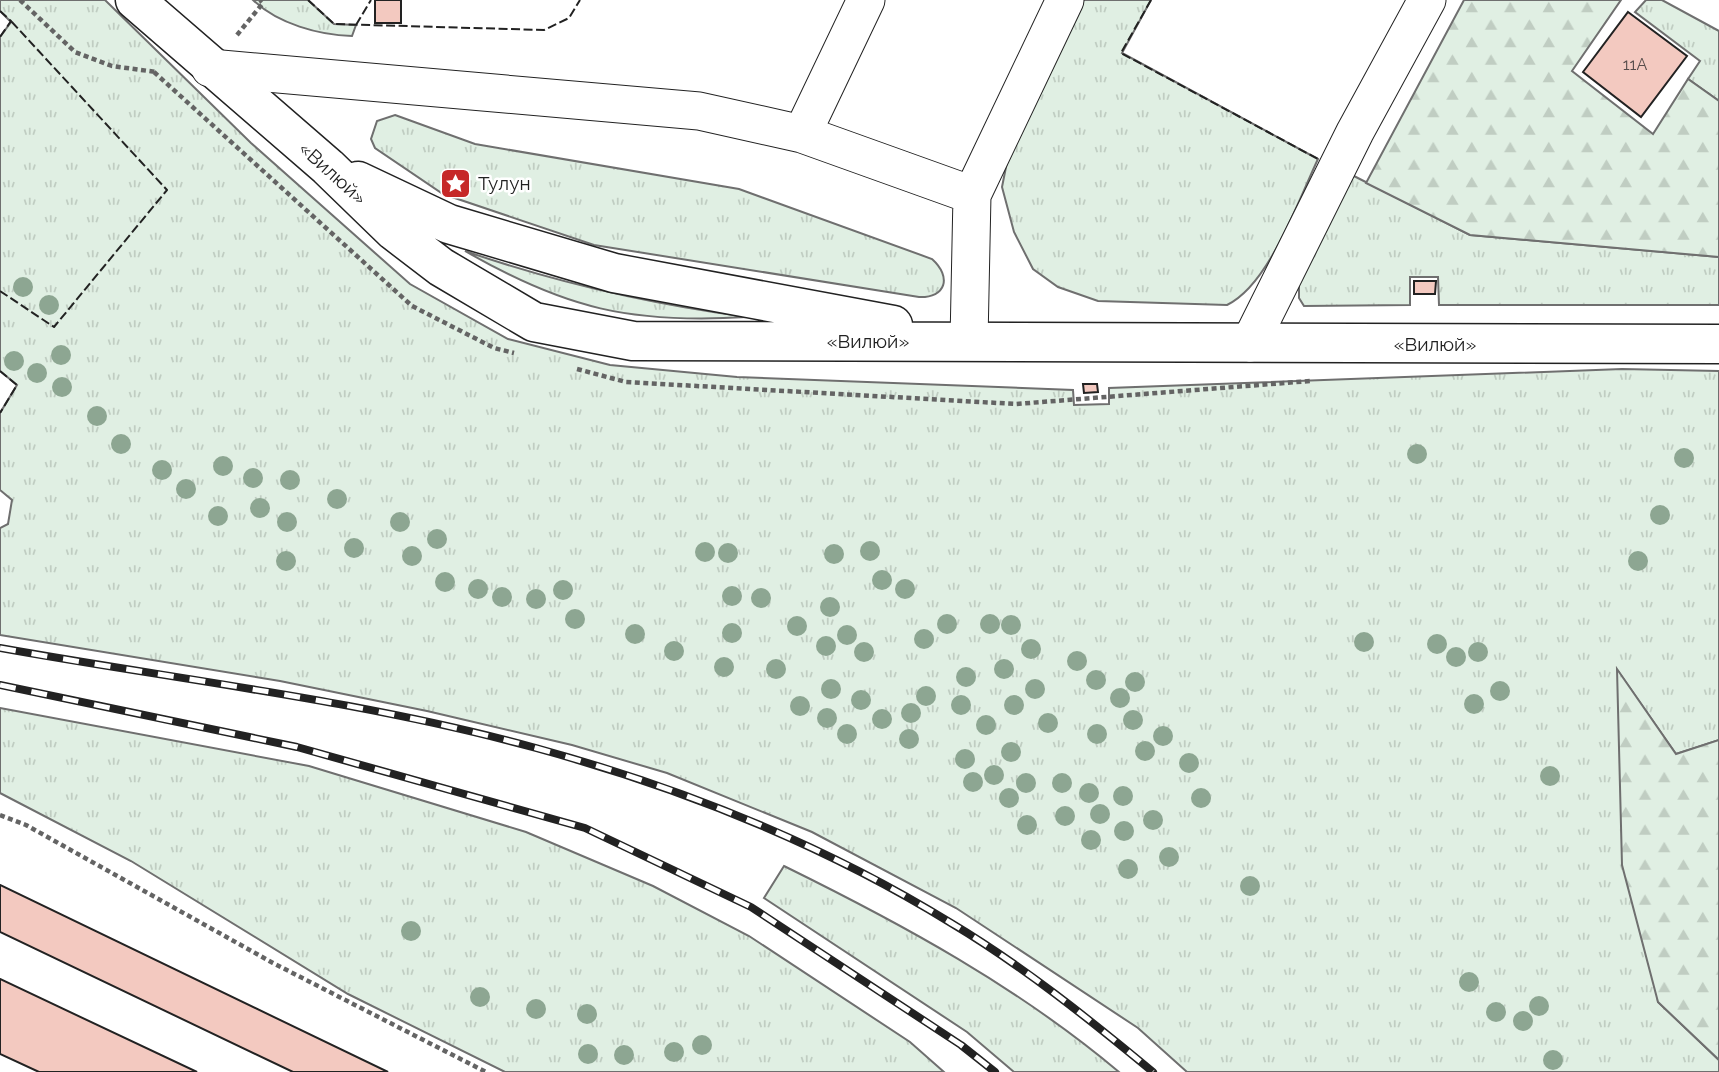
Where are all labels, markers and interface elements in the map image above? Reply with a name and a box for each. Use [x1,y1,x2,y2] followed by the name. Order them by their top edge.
[1623,55,1647,74] house number: 11А
[295,137,371,209] street label: «Вилюй»
[438,166,472,200] place icon: Тулун
[478,172,531,194] place label: Тулун
[827,330,909,352] street label: «Вилюй»
[1394,333,1476,355] street label: «Вилюй»

